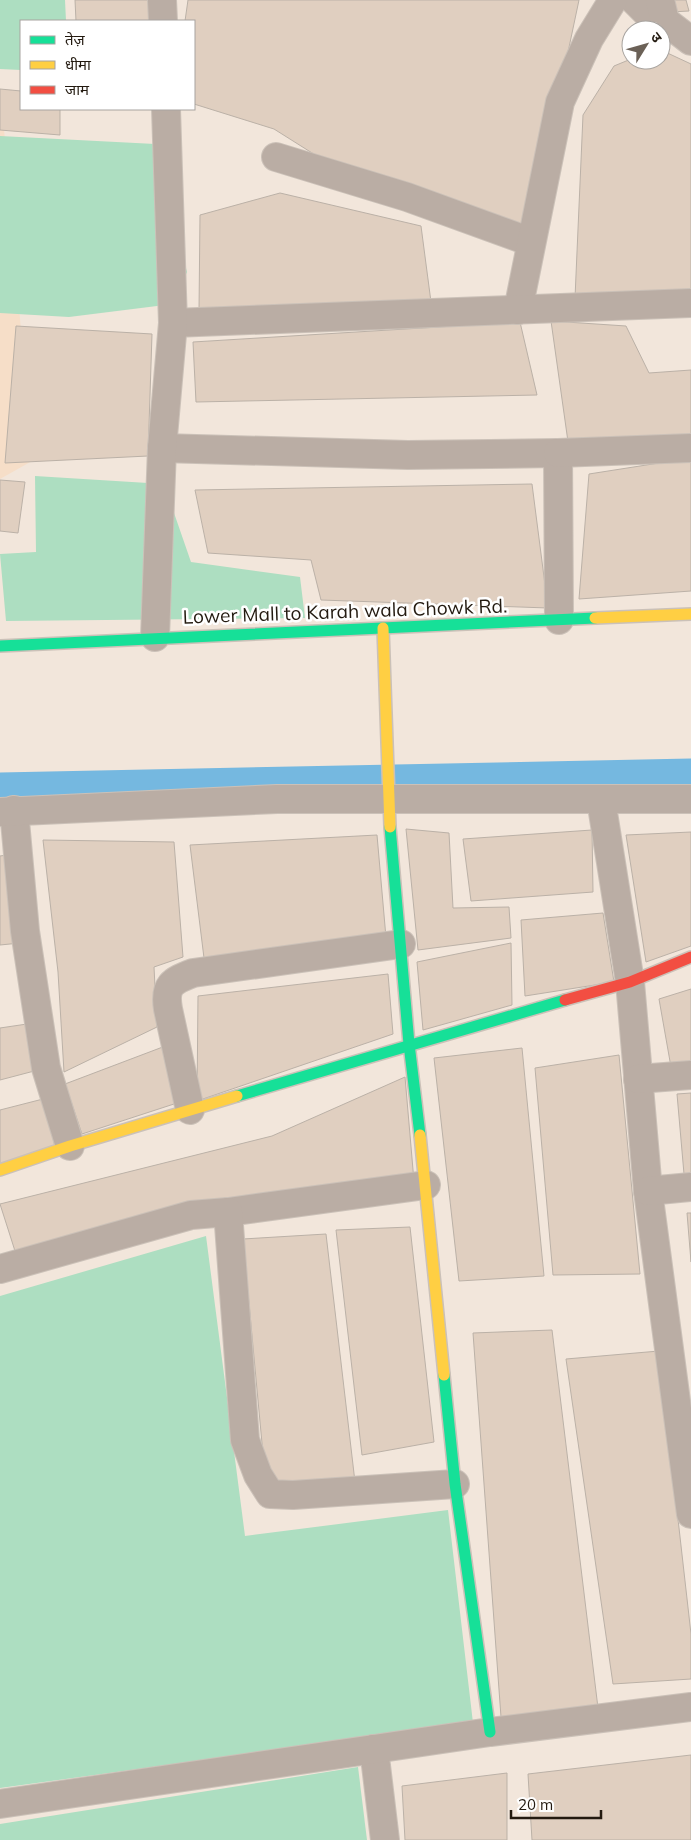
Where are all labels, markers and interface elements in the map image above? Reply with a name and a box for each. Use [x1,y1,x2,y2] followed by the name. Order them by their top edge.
[20,20,195,110] legend
[621,20,671,70] north arrow
[647,28,667,47] text: उ
[65,30,86,49] text: तेज़
[65,55,92,74] text: धीमा
[65,80,90,99] text: जाम
[182,593,508,629] street label: Lower Mall to Karah wala Chowk Rd.
[511,1788,601,1820] scale bar
[518,1795,553,1814] text: 20 m

